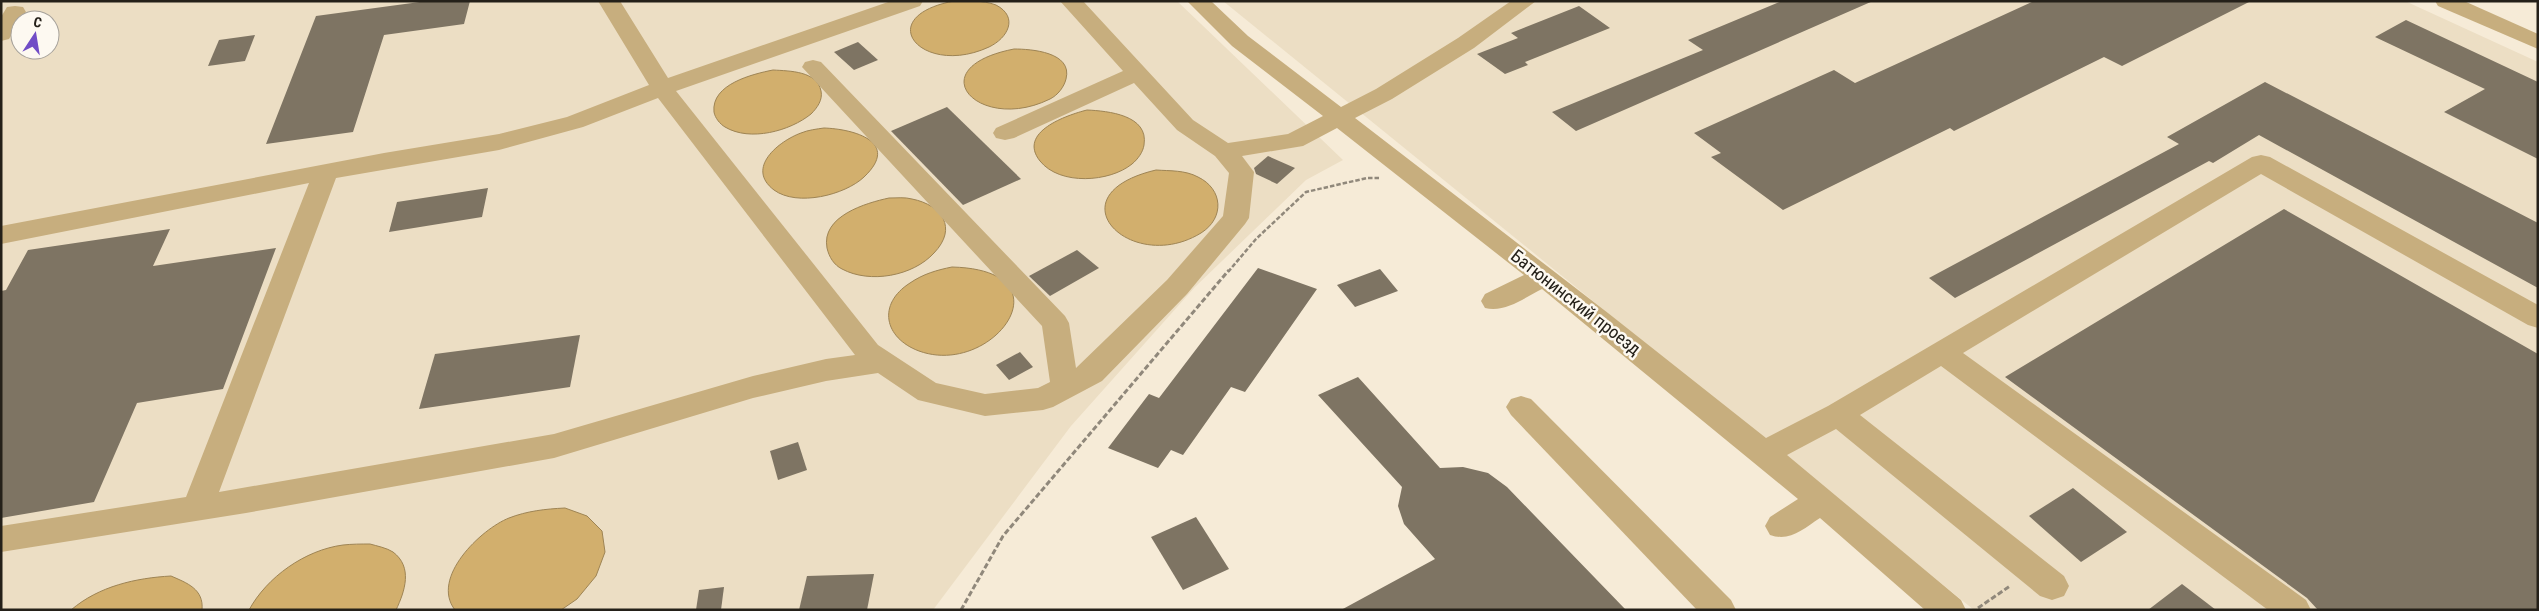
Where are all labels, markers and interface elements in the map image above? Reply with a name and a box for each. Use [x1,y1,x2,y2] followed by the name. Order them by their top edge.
[10,10,60,60] north arrow
[32,14,43,31] text: С
[1507,245,1645,359] street label: Батюнинский проезд

